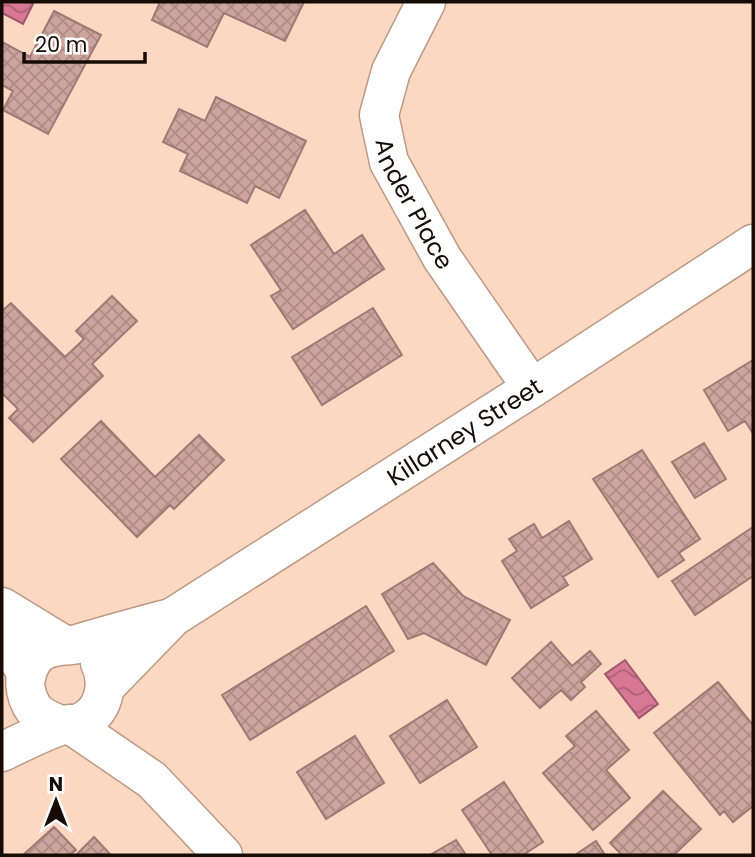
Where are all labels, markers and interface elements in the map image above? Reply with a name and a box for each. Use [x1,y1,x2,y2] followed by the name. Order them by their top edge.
[24,21,145,65] scale bar
[35,30,88,59] text: 20 m
[368,135,461,276] street label: Ander Place
[380,370,548,493] street label: Killarney Street
[21,766,91,836] north arrow
[49,771,63,798] text: N

